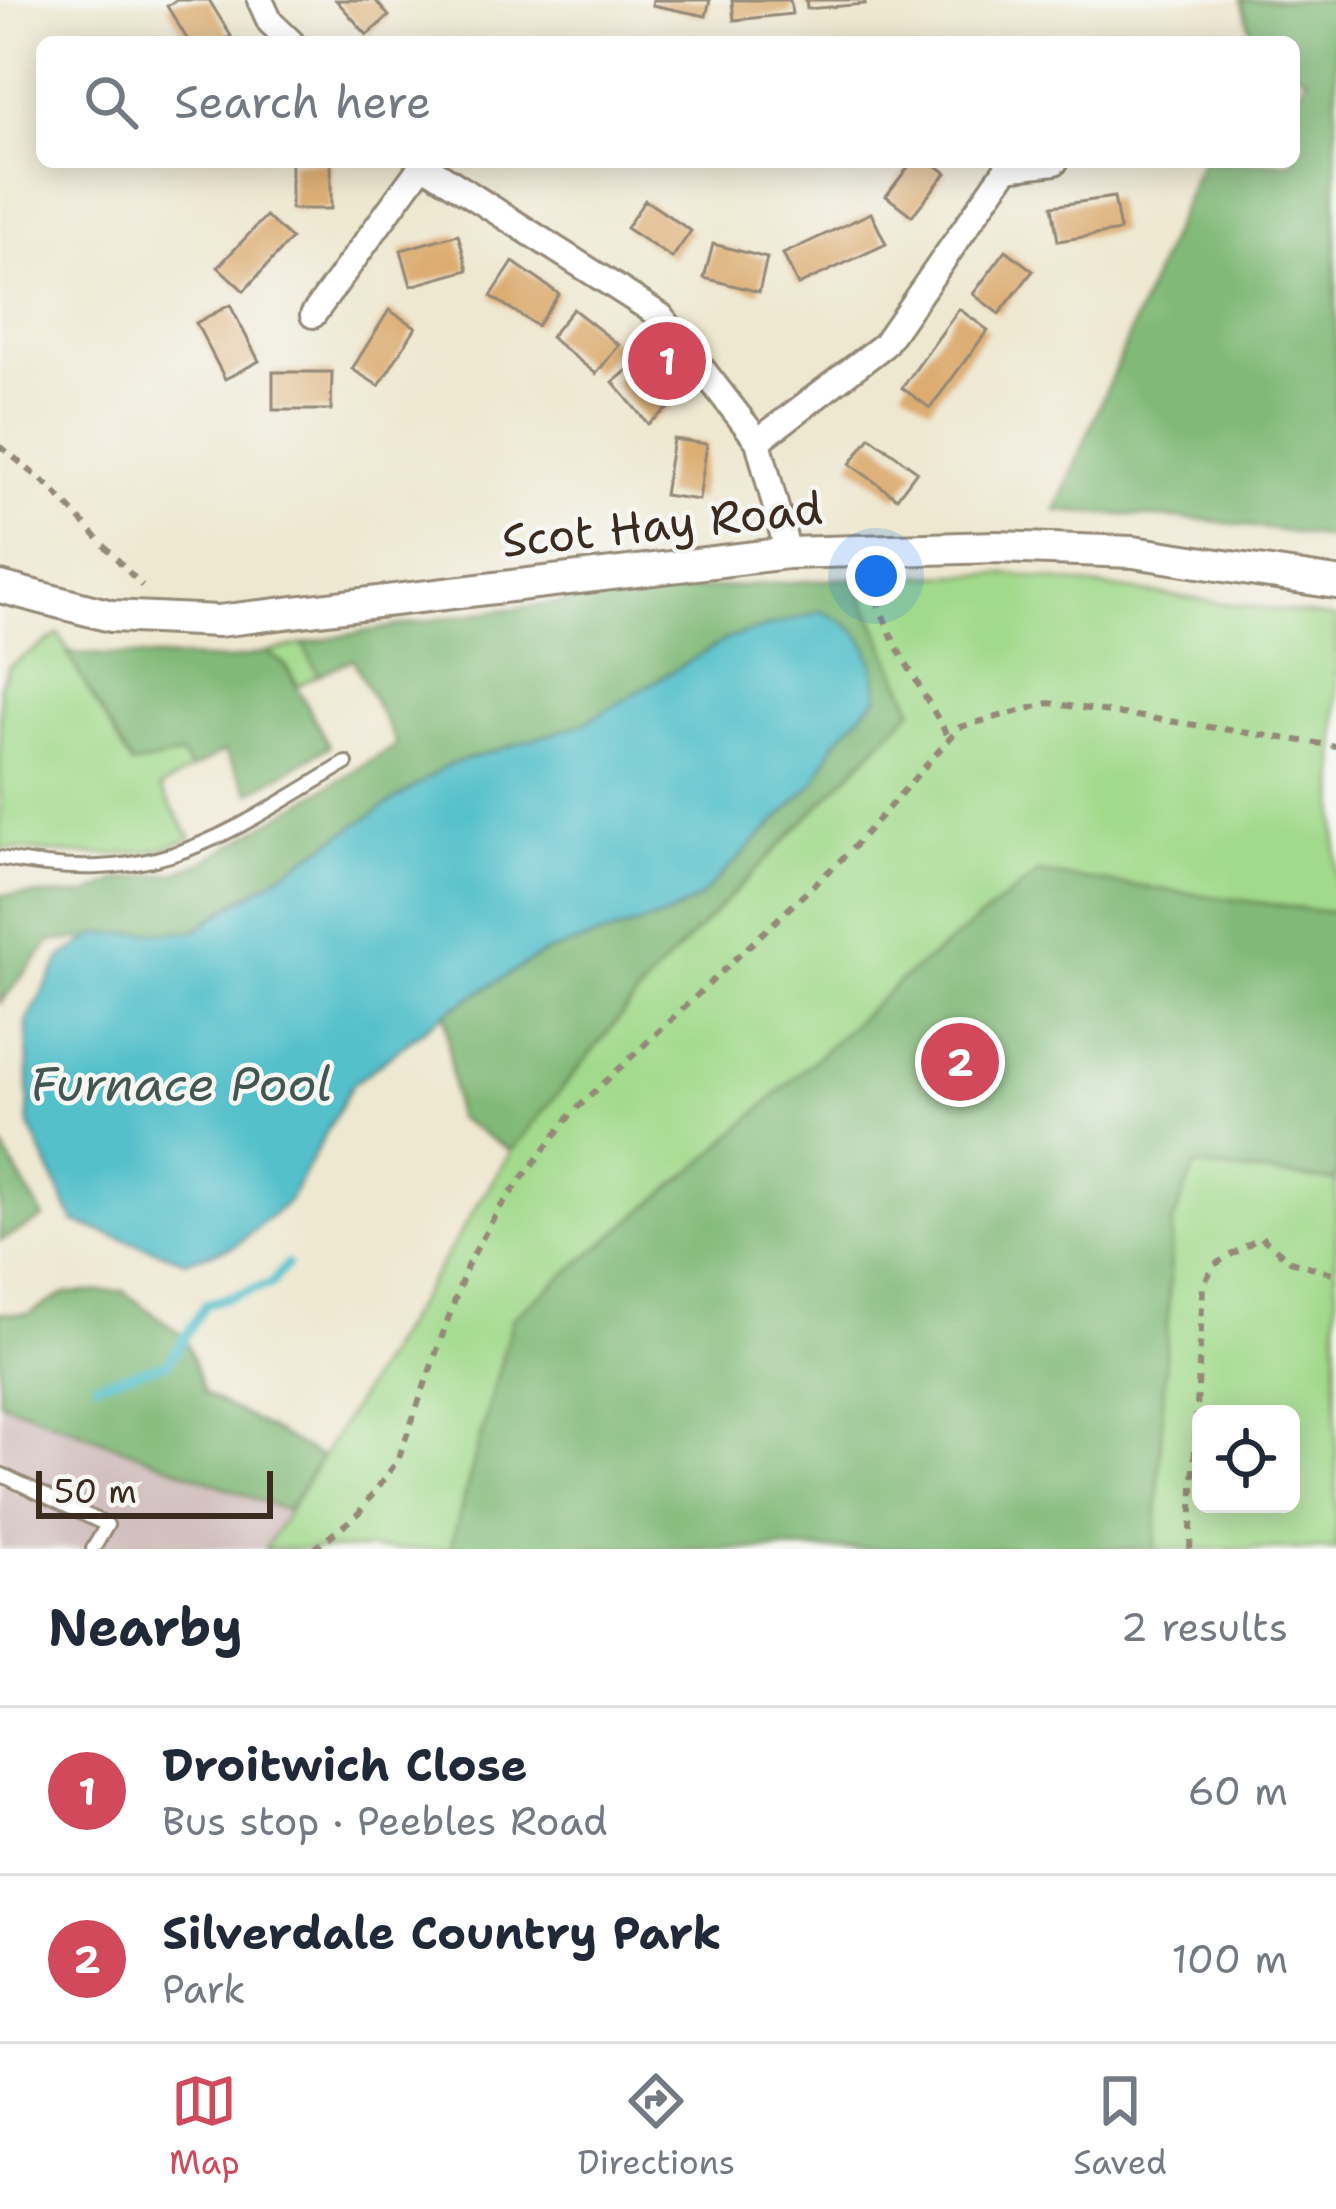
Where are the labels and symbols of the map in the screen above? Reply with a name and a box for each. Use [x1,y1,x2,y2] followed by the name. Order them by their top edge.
[628,316,706,406] pin: 1
[499,477,825,571] street label: Scot Hay Road
[846,546,906,606] your location
[921,1017,999,1107] pin: 2
[30,1052,332,1116] water label: Furnace Pool
[36,1465,273,1518] scale bar

